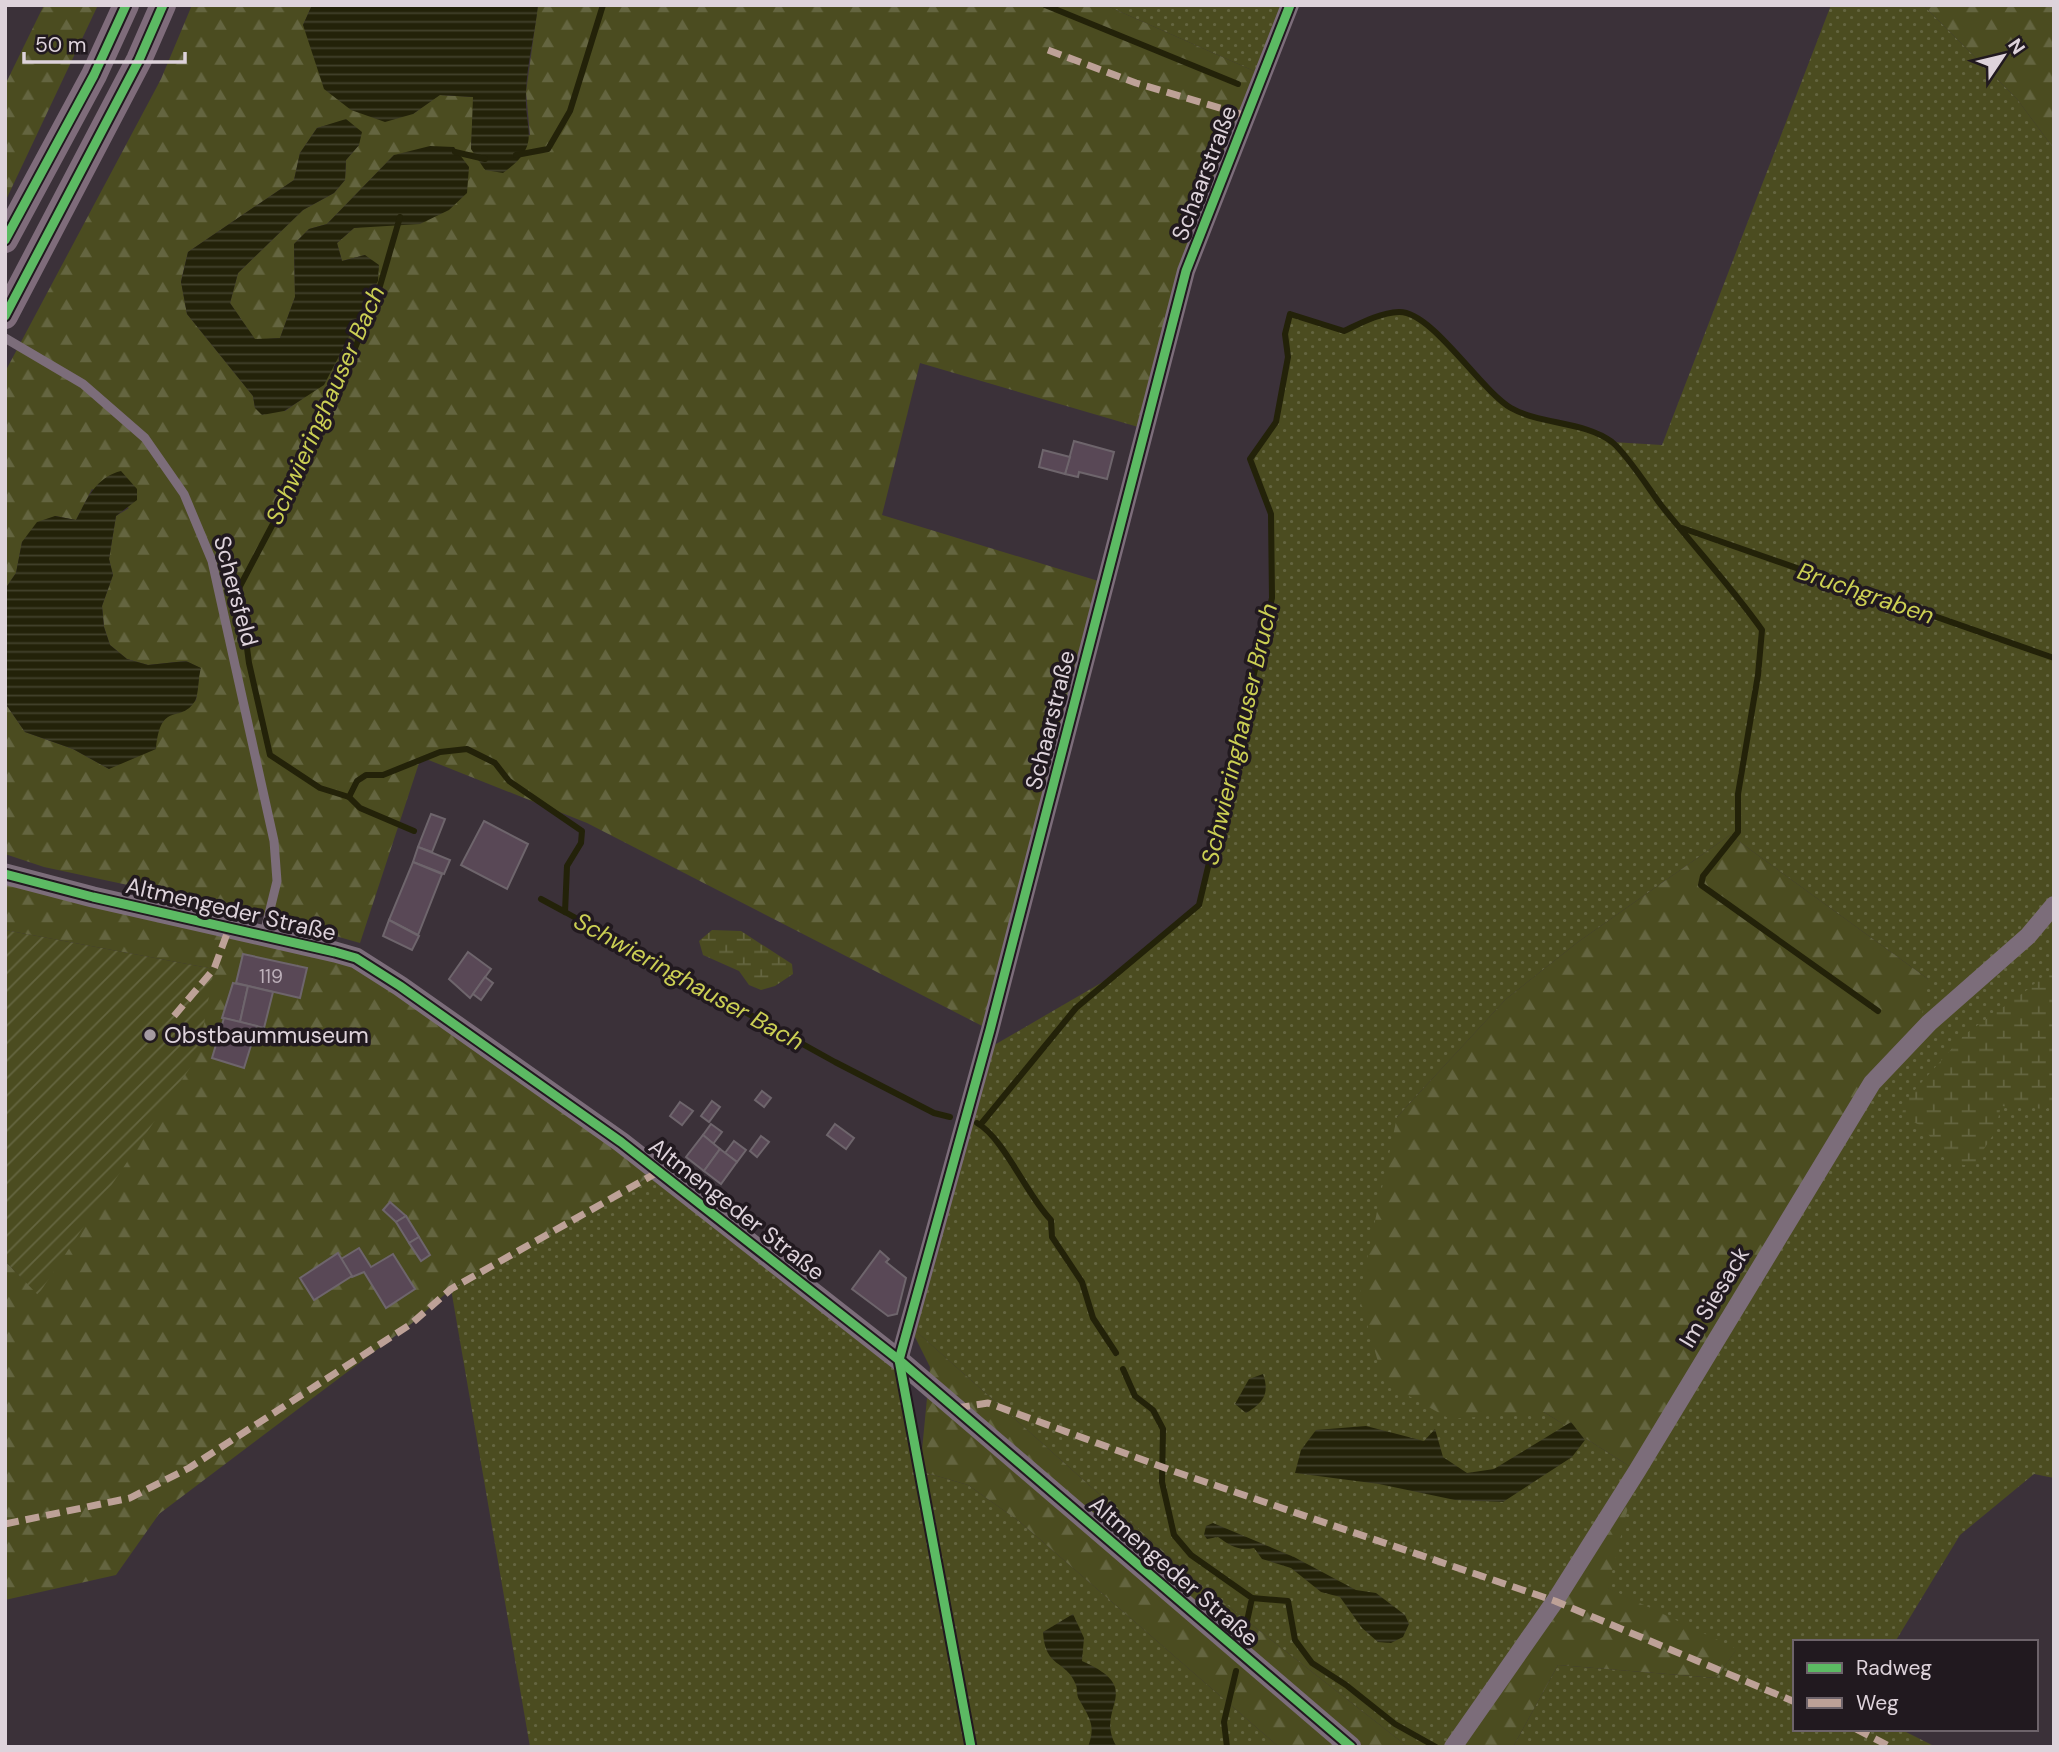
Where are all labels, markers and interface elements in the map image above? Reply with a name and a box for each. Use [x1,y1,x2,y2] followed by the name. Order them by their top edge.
[24,21,186,65] scale bar
[1968,21,2038,91] north arrow
[35,31,86,59] text: 50 m
[2002,34,2031,59] text: N
[1165,101,1243,245] street label: Schaarstraße
[258,281,392,529] water label: Schwieringhauser Bach
[207,533,265,649] street label: Schersfeld
[1794,555,1938,631] water label: Bruchgraben
[1194,600,1284,868] water label: Schwieringhauser Bruch
[1018,647,1082,793] street label: Schaarstraße
[123,870,339,948] street label: Altmengeder Straße
[569,905,809,1057] water label: Schwieringhauser Bach
[259,964,283,989] house number: 119
[164,1020,369,1050] place label: Obstbaummuseum
[142,1027,158,1043] marker: Obstbaummuseum
[643,1131,831,1287] street label: Altmengeder Straße
[1672,1241,1756,1353] street label: Im Siesack
[1083,1489,1265,1653] street label: Altmengeder Straße
[1793,1640,2038,1731] legend
[1856,1654,1932,1682] text: Radweg
[1856,1689,1899,1717] text: Weg

